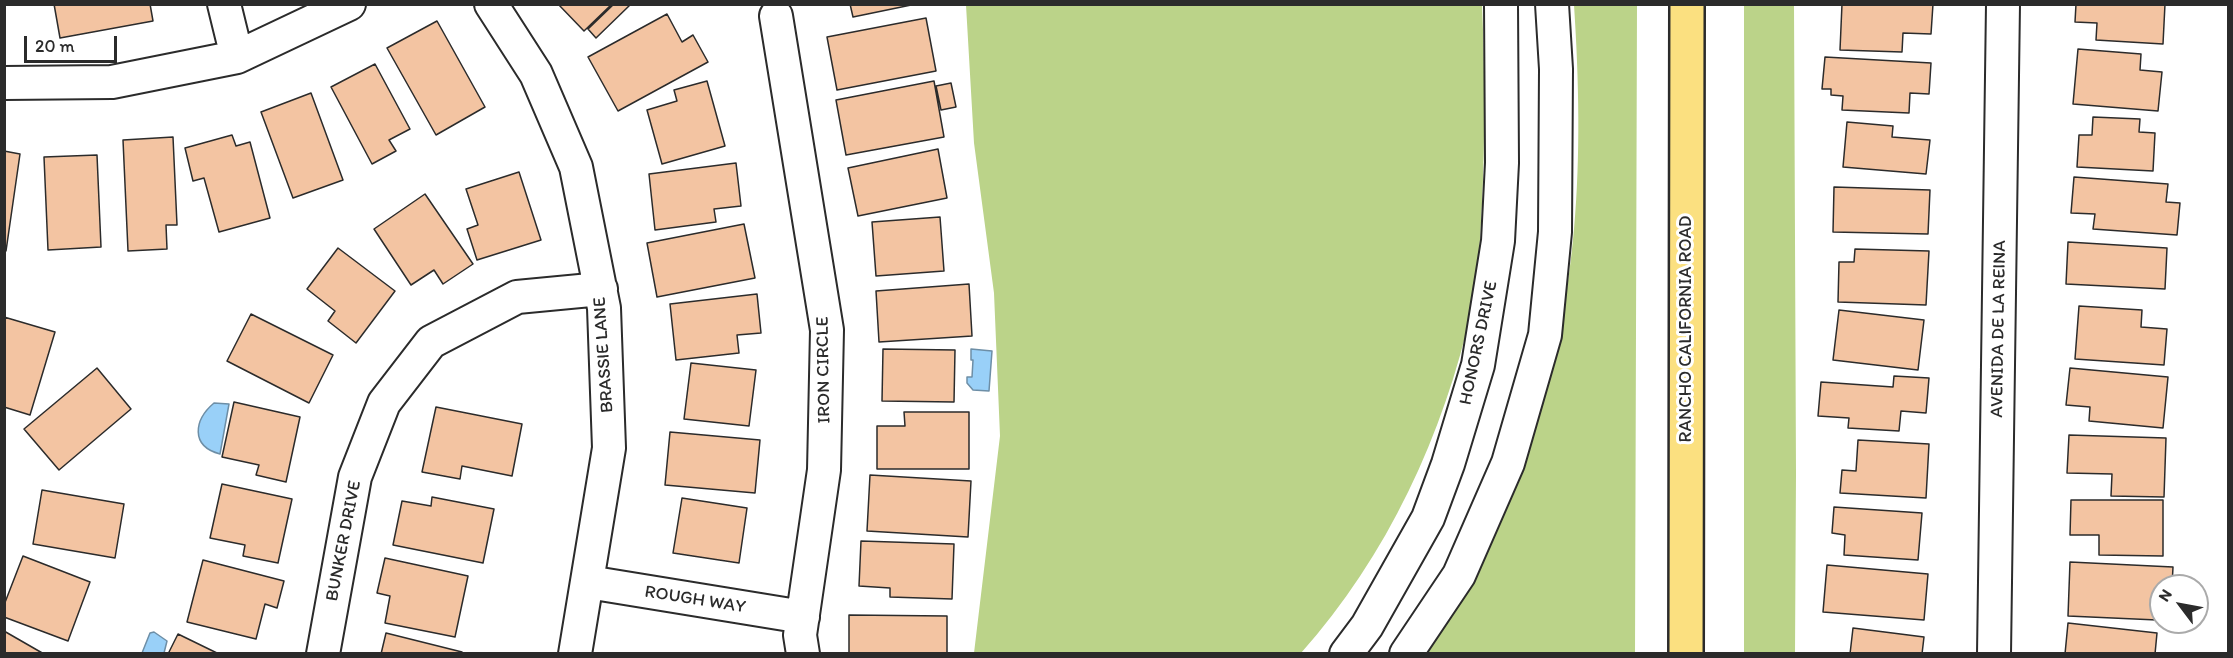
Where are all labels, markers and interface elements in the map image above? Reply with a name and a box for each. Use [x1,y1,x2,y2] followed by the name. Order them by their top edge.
[27,24,120,62] scale bar
[35,35,75,57] text: 20 m
[1675,216,1697,442] street label: RANCHO CALIFORNIA ROAD
[1987,240,2011,418] street label: AVENIDA DE LA REINA
[1455,279,1503,407] street label: HONORS DRIVE
[589,296,619,414] street label: BRASSIE LANE
[812,316,836,424] street label: IRON CIRCLE
[322,479,366,603] street label: BUNKER DRIVE
[2149,574,2209,634] north arrow
[643,581,747,619] street label: ROUGH WAY
[2154,586,2176,605] text: N

